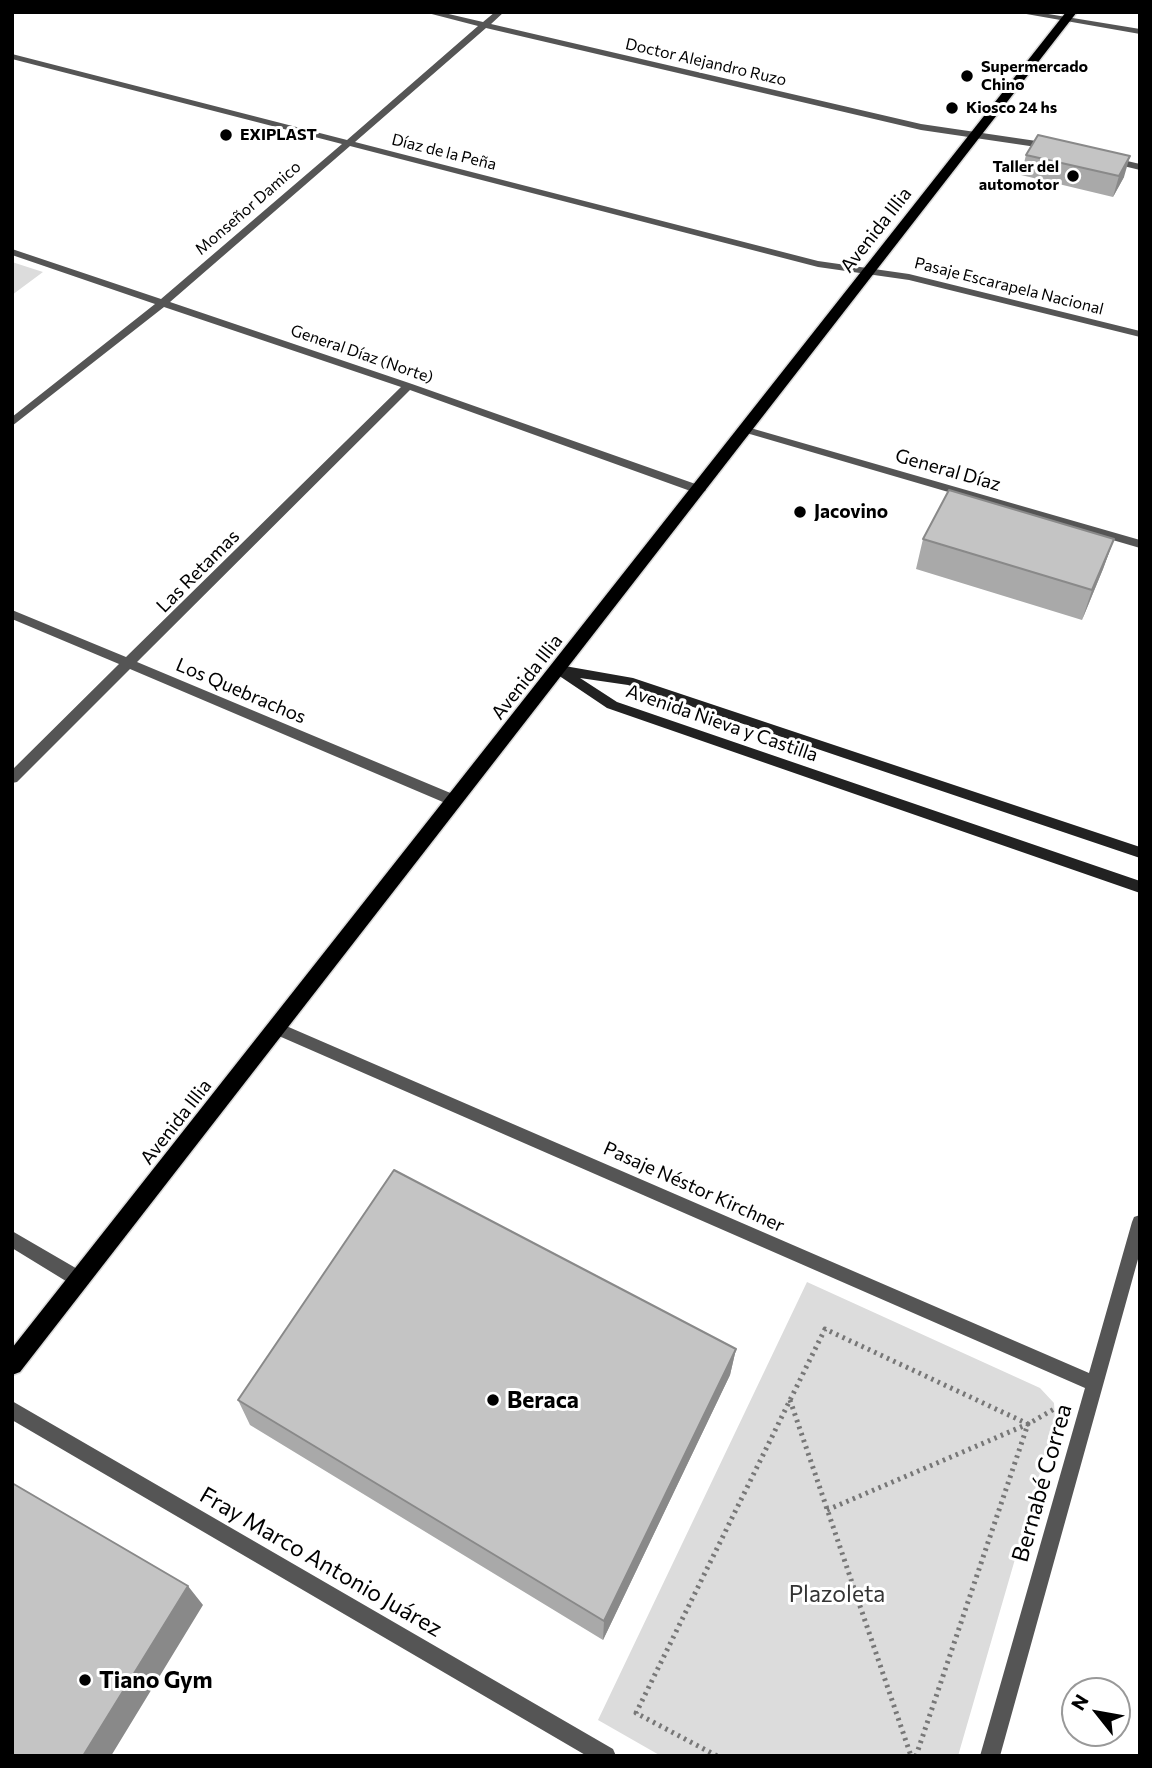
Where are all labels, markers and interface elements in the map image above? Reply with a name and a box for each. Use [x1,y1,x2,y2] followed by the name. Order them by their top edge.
[623,34,789,90] street label: Doctor Alejandro Ruzo
[981,57,1088,95] place label: Supermercado Chino
[959,68,975,84] marker: Supermercado Chino
[966,98,1057,118] place label: Kiosco 24 hs
[944,100,960,116] marker: Kiosco 24 hs
[240,125,317,145] place label: EXIPLAST
[218,127,234,143] marker: EXIPLAST
[390,130,498,174] street label: Díaz de la Peña
[191,157,305,259] street label: Monseñor Damico
[979,157,1059,195] place label: Taller del automotor
[1065,168,1081,184] marker: Taller del automotor
[836,183,916,277] street label: Avenida Illia
[912,253,1106,319] street label: Pasaje Escarapela Nacional
[288,321,436,387] street label: General Díaz (Norte)
[893,444,1003,496] street label: General Díaz
[814,501,888,523] place label: Jacovino
[792,504,808,520] marker: Jacovino
[152,525,244,617] street label: Las Retamas
[487,630,567,724] street label: Avenida Illia
[173,653,309,729] street label: Los Quebrachos
[623,679,821,767] street label: Avenida Nieva y Castilla
[136,1075,216,1169] street label: Avenida Illia
[600,1137,788,1237] street label: Pasaje Néstor Kirchner
[507,1386,579,1414] place label: Beraca
[485,1392,501,1408] marker: Beraca
[1006,1401,1078,1565] street label: Bernabé Correa
[195,1481,447,1643] street label: Fray Marco Antonio Juárez
[789,1580,885,1608] park label: Plazoleta
[99,1666,213,1694] place label: Tiano Gym
[77,1672,93,1688] marker: Tiano Gym
[1061,1677,1131,1747] north arrow
[1066,1690,1093,1714] text: N

